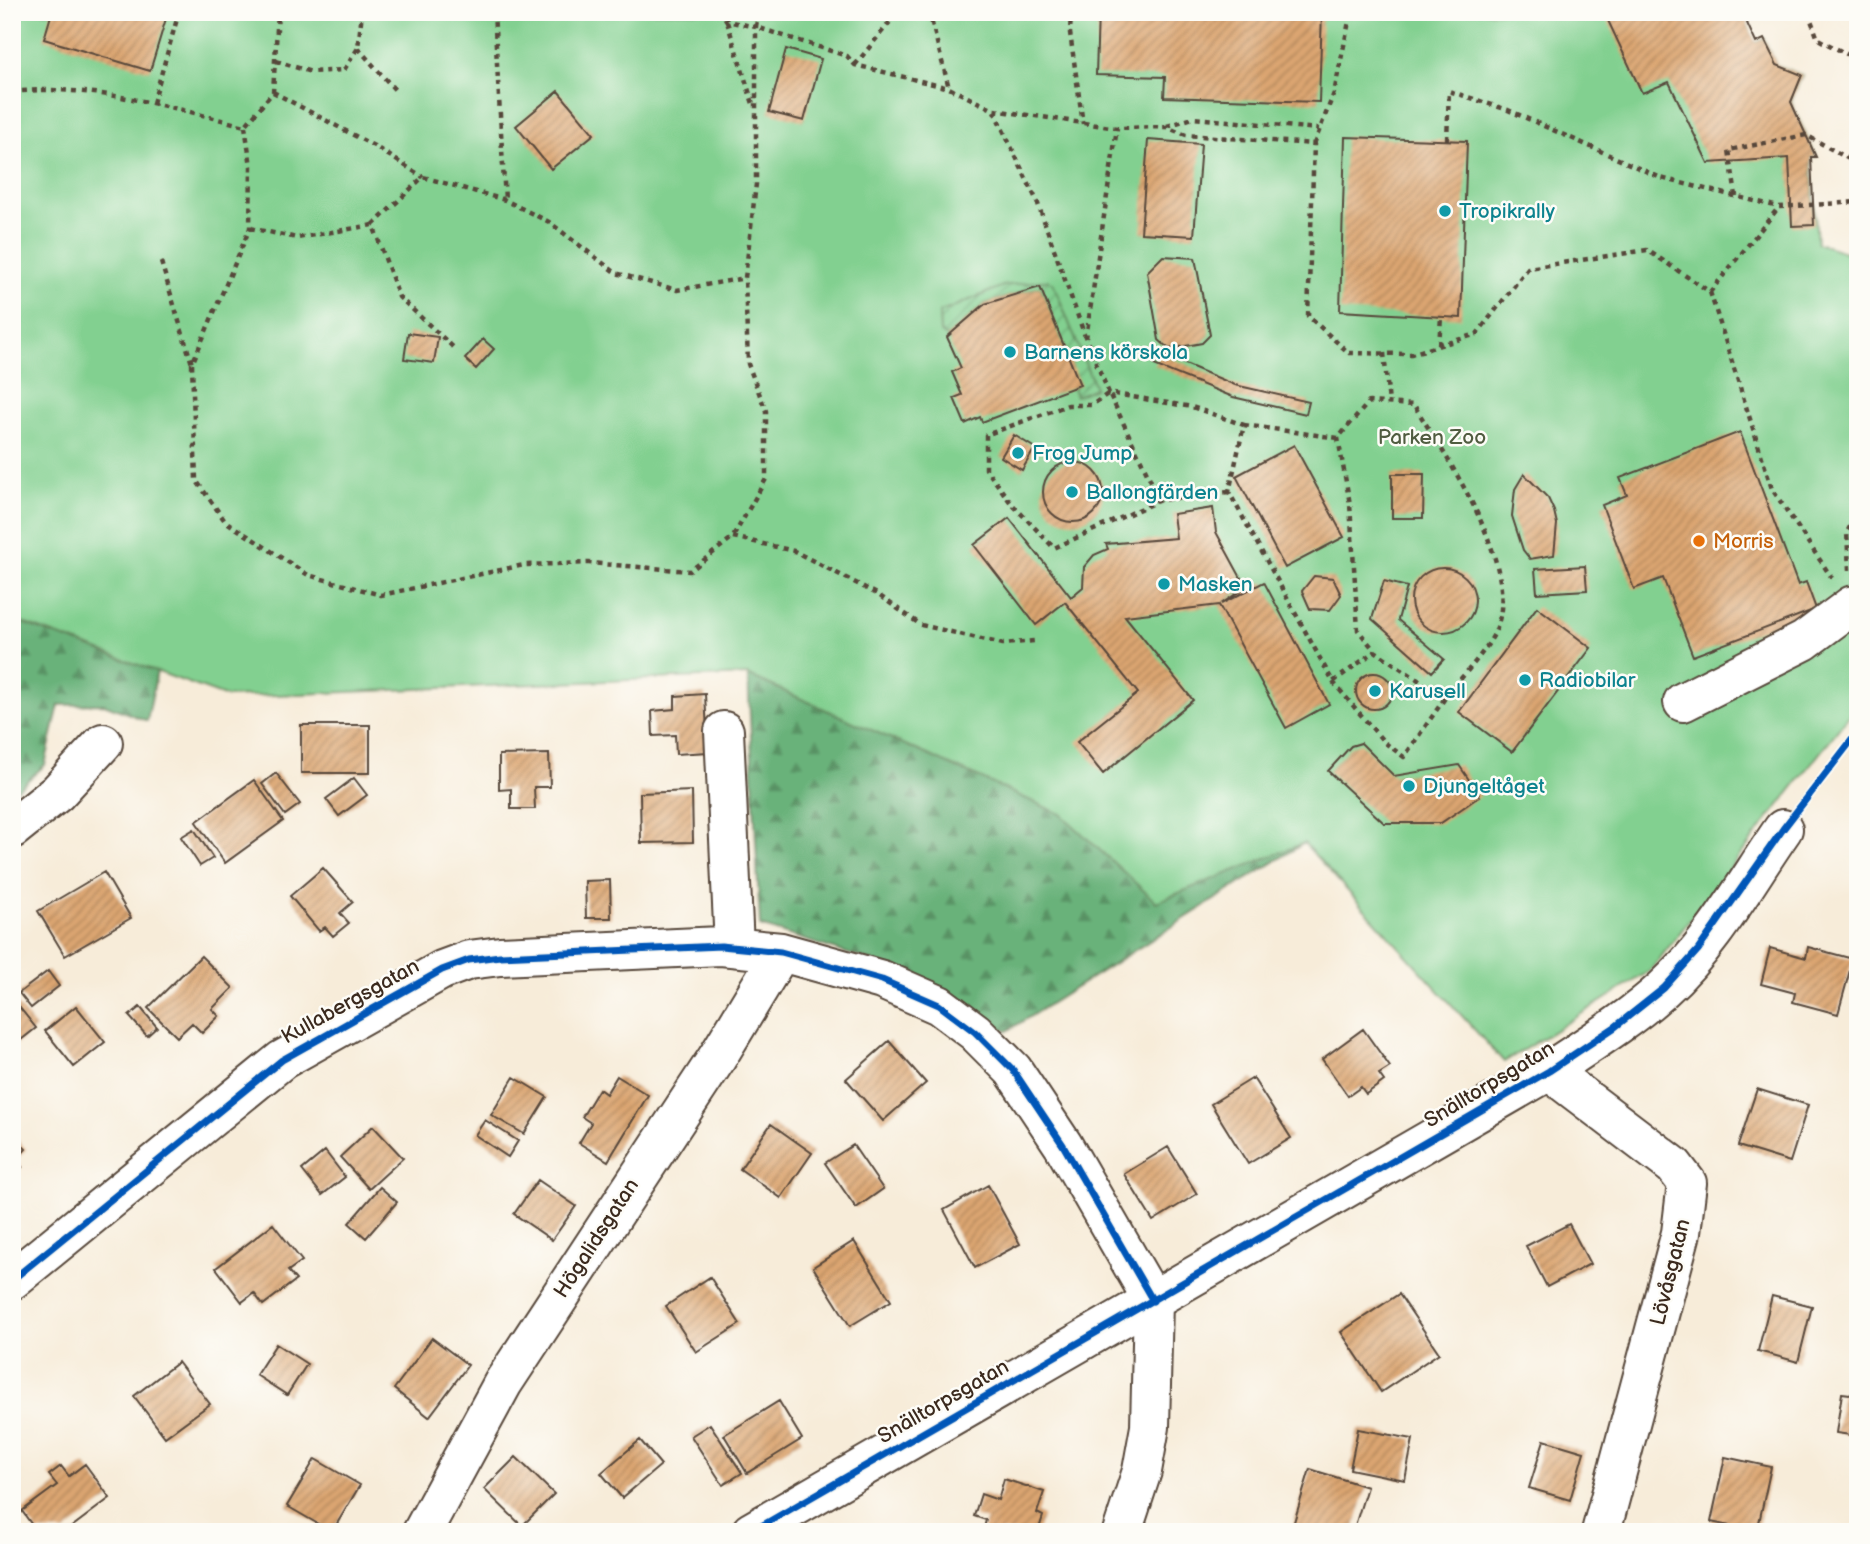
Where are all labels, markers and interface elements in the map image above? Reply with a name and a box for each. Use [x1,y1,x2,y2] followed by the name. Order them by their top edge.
[1459,199,1555,224] place label: Tropikrally
[1437,203,1453,219] marker: Tropikrally
[1024,340,1188,365] place label: Barnens körskola
[1002,344,1018,360] marker: Barnens körskola
[1378,425,1486,450] park label: Parken Zoo
[1032,441,1132,466] place label: Frog Jump
[1010,445,1026,461] marker: Frog Jump
[1086,480,1218,505] place label: Ballongfärden
[1064,484,1080,500] marker: Ballongfärden
[1713,529,1774,554] place label: Morris
[1691,533,1707,549] marker: Morris
[1178,572,1253,597] place label: Masken
[1156,576,1172,592] marker: Masken
[1539,668,1636,693] place label: Radiobilar
[1517,672,1533,688] marker: Radiobilar
[1389,679,1466,704] place label: Karusell
[1367,683,1383,699] marker: Karusell
[1423,774,1545,799] place label: Djungeltåget
[1401,778,1417,794] marker: Djungeltåget
[277,953,423,1050] street label: Kullabergsgatan
[1420,1036,1559,1133] street label: Snälltorpsgatan
[549,1174,644,1302] street label: Högalidsgatan
[1645,1216,1696,1328] street label: Lövåsgatan
[873,1354,1013,1449] street label: Snälltorpsgatan

